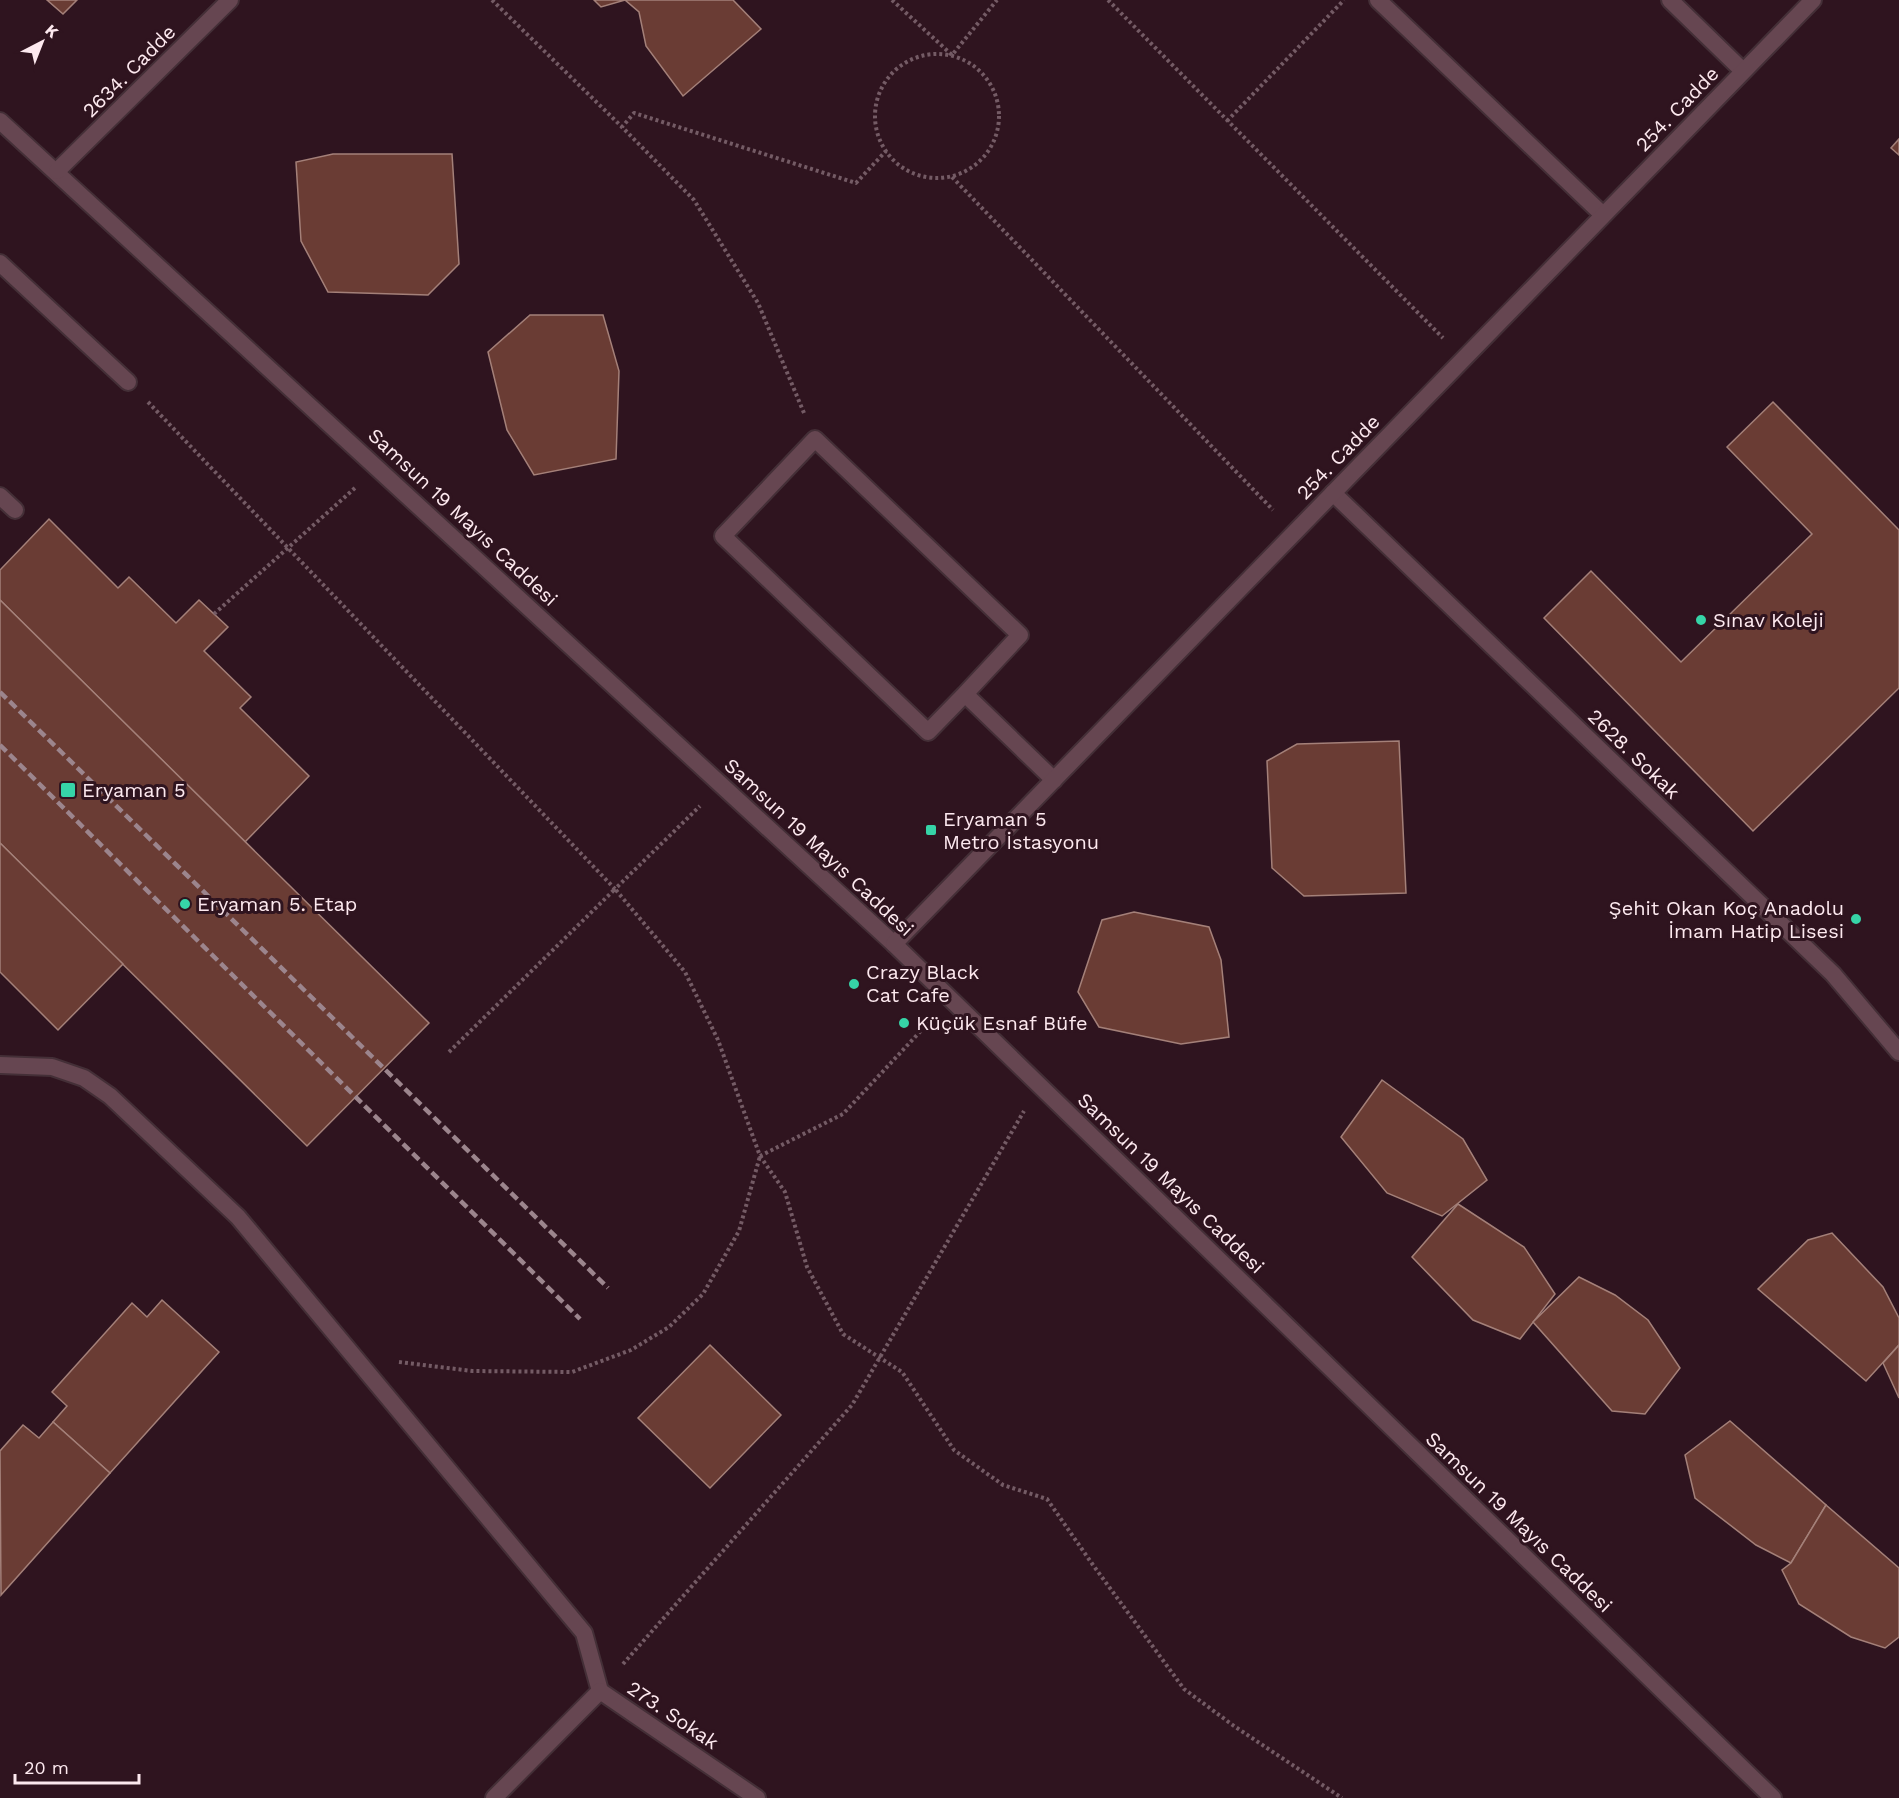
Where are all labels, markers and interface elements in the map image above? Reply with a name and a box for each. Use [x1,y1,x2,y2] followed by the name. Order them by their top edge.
[12,12,72,72] north arrow
[41,20,62,42] text: K
[78,20,180,122] street label: 2634. Cadde
[1630,61,1724,157] street label: 254. Cadde
[1291,409,1385,505] street label: 254. Cadde
[363,423,563,611] street label: Samsun 19 Mayıs Caddesi
[1713,608,1824,632] place label: Sınav Koleji
[1694,613,1708,627] marker: Sınav Koleji
[1583,704,1685,804] street label: 2628. Sokak
[719,753,919,941] street label: Samsun 19 Mayıs Caddesi
[82,778,186,802] place label: Eryaman 5
[59,781,77,799] marker: Eryaman 5
[943,807,1099,854] place label: Eryaman 5 Metro İstasyonu
[924,823,938,837] marker: Eryaman 5 Metro İstasyonu
[197,892,357,916] place label: Eryaman 5. Etap
[1609,896,1844,943] place label: Şehit Okan Koç Anadolu İmam Hatip Lisesi
[178,897,192,911] marker: Eryaman 5. Etap
[1849,912,1863,926] marker: Şehit Okan Koç Anadolu İmam Hatip Lisesi
[866,960,979,1007] place label: Crazy Black Cat Cafe
[847,977,861,991] marker: Crazy Black Cat Cafe
[916,1011,1088,1035] place label: Küçük Esnaf Büfe
[897,1016,911,1030] marker: Küçük Esnaf Büfe
[1073,1088,1269,1278] street label: Samsun 19 Mayıs Caddesi
[1421,1427,1617,1617] street label: Samsun 19 Mayıs Caddesi
[623,1676,723,1754] street label: 273. Sokak
[15,1747,140,1785] scale bar
[24,1757,69,1778] text: 20 m

